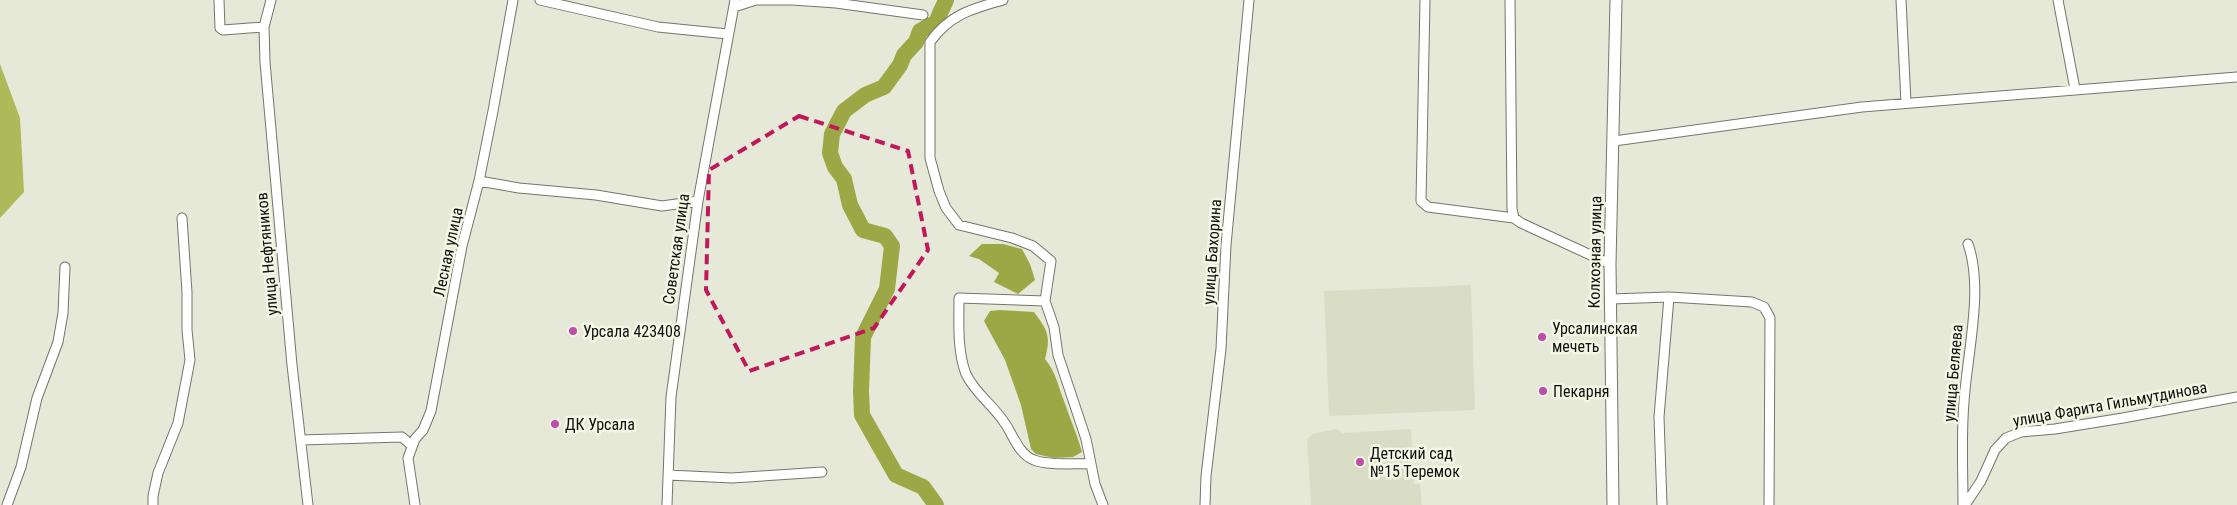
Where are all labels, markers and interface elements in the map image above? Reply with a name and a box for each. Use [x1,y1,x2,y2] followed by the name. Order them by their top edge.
[252,192,282,316] street label: улица Нефтяников
[659,192,693,306] street label: Советская улица
[1585,195,1605,309] street label: Колхозная улица
[1199,199,1225,305] street label: улица Бахорина
[429,206,467,298] street label: Лесная улица
[1552,319,1638,356] place label: Урсалинская мечеть
[583,322,681,341] place label: Урсала 423408
[1939,323,1967,423] street label: улица Беляева
[567,325,579,337] marker: Урсала 423408
[1536,331,1548,343] marker: Урсалинская мечеть
[2011,378,2209,430] street label: улица Фарита Гильмутдинова
[1553,382,1610,401] place label: Пекарня
[1537,385,1549,397] marker: Пекарня
[565,415,635,434] place label: ДК Урсала
[549,418,561,430] marker: ДК Урсала
[1370,444,1460,481] place label: Детский сад №15 Теремок
[1354,456,1366,468] marker: Детский сад №15 Теремок

